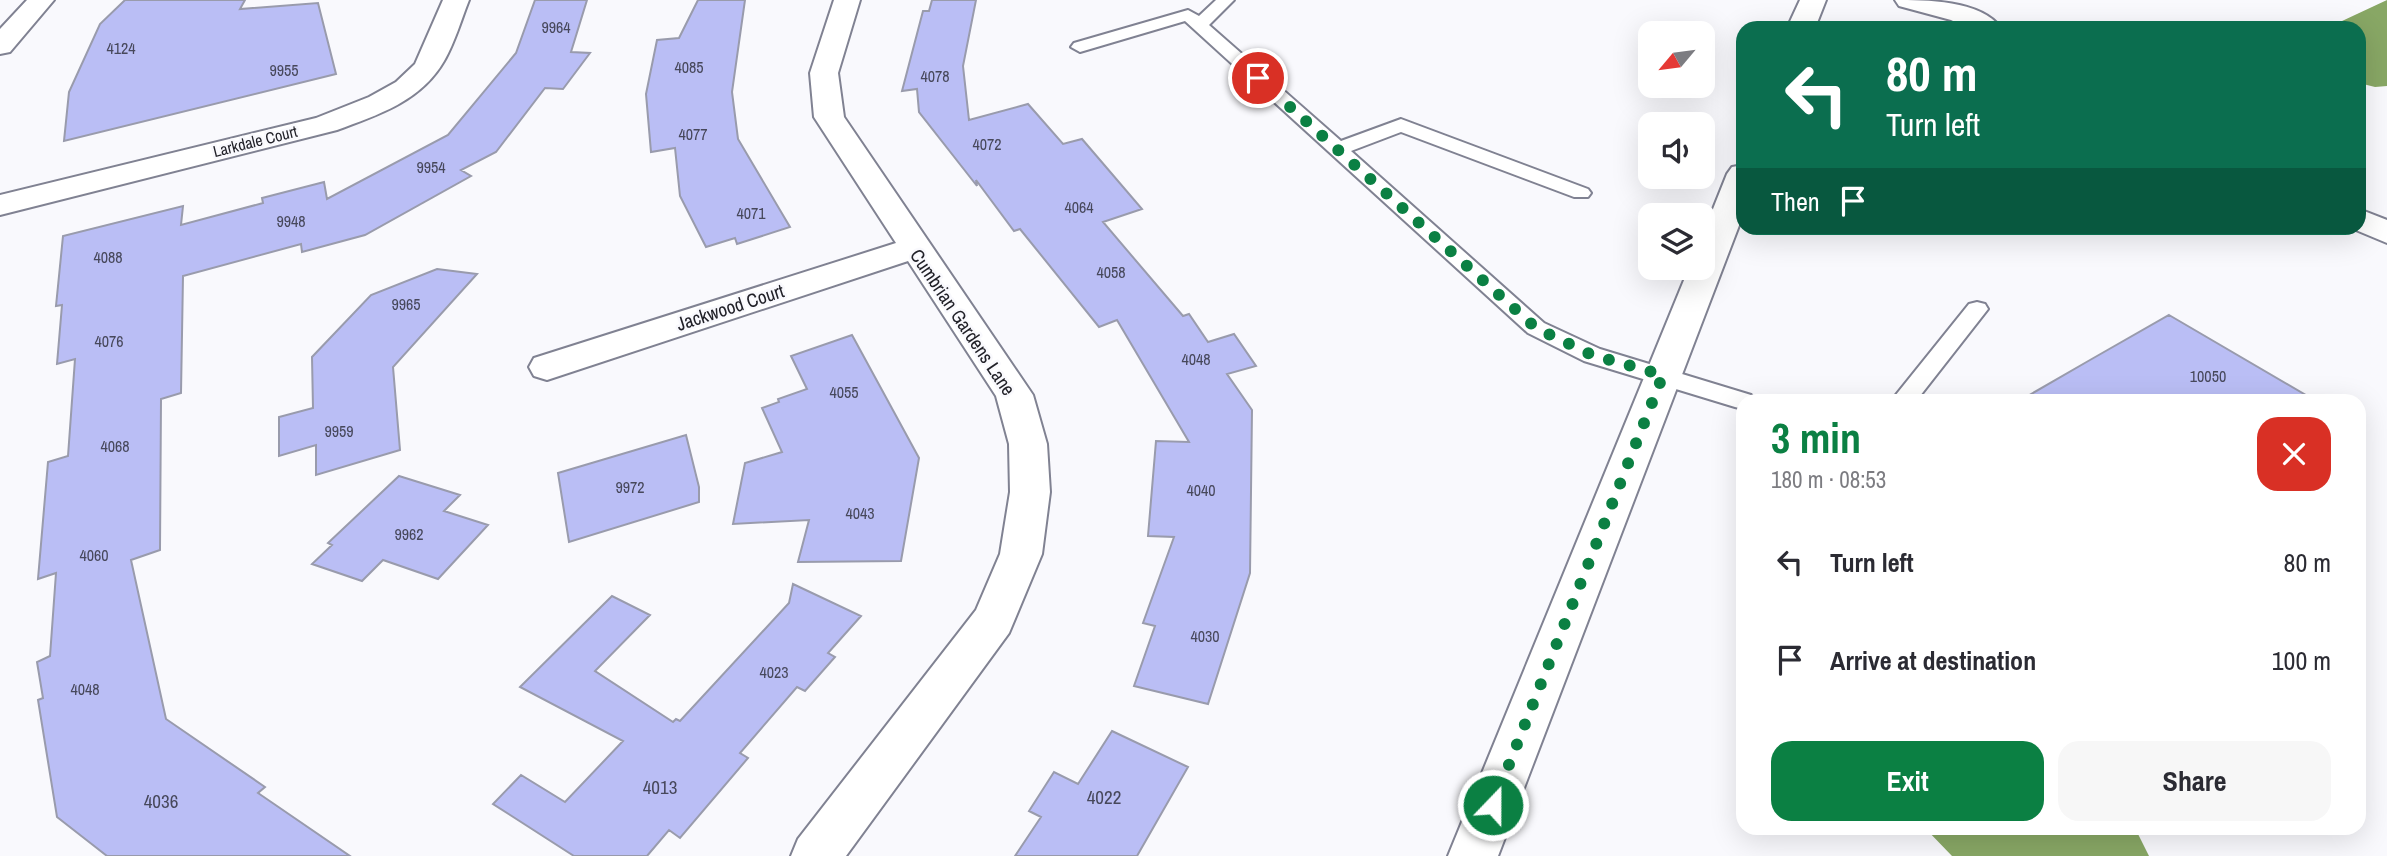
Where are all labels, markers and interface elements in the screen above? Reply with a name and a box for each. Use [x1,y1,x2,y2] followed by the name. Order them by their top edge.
[541,16,571,38] house number: 9964
[1638,21,1715,98] north arrow
[1638,21,1715,280] map controls
[106,37,136,59] house number: 4124
[1886,40,1978,106] text: 80 m
[1228,48,1288,108] pin
[1771,49,1862,140] icon: left
[674,56,704,78] house number: 4085
[269,59,299,81] house number: 9955
[1239,59,1277,97] icon: arrive
[920,65,950,87] house number: 4078
[1886,103,1980,146] text: Turn left
[1638,112,1715,189] button: sound
[211,120,300,162] street label: Larkdale Court
[678,123,708,145] house number: 4077
[972,133,1002,155] house number: 4072
[416,156,446,178] house number: 9954
[1834,182,1872,220] icon: arrive
[1771,184,1820,219] text: Then
[1064,196,1094,218] house number: 4064
[736,202,766,224] house number: 4071
[1638,203,1715,280] button: layers
[276,210,306,232] house number: 9948
[904,244,1022,400] street label: Cumbrian Gardens Lane
[93,246,123,268] house number: 4088
[1096,261,1126,283] house number: 4058
[673,277,788,337] street label: Jackwood Court
[391,293,421,315] house number: 9965
[94,330,124,352] house number: 4076
[1181,348,1211,370] house number: 4048
[2190,365,2226,387] house number: 10050
[829,381,859,403] house number: 4055
[1771,410,1861,466] text: 3 min
[2257,417,2331,491] button: close
[324,420,354,442] house number: 9959
[100,435,130,457] house number: 4068
[1771,464,1886,495] text: 180 m · 08:53
[615,476,645,498] house number: 9972
[1186,479,1216,501] house number: 4040
[845,502,875,524] house number: 4043
[394,523,424,545] house number: 9962
[1771,543,1809,581] icon: left
[79,544,109,566] house number: 4060
[1830,545,1914,580] text: Turn left
[2284,545,2331,580] text: 80 m
[1190,625,1220,647] house number: 4030
[1771,641,1809,679] icon: arrive
[1830,643,2036,678] text: Arrive at destination
[2272,643,2331,678] text: 100 m
[759,661,789,683] house number: 4023
[70,678,100,700] house number: 4048
[1771,741,2044,821] button: Exit
[2058,741,2331,821] button: Share
[1456,768,1530,842] position arrow
[643,774,677,800] house number: 4013
[1087,784,1121,810] house number: 4022
[144,788,178,814] house number: 4036

